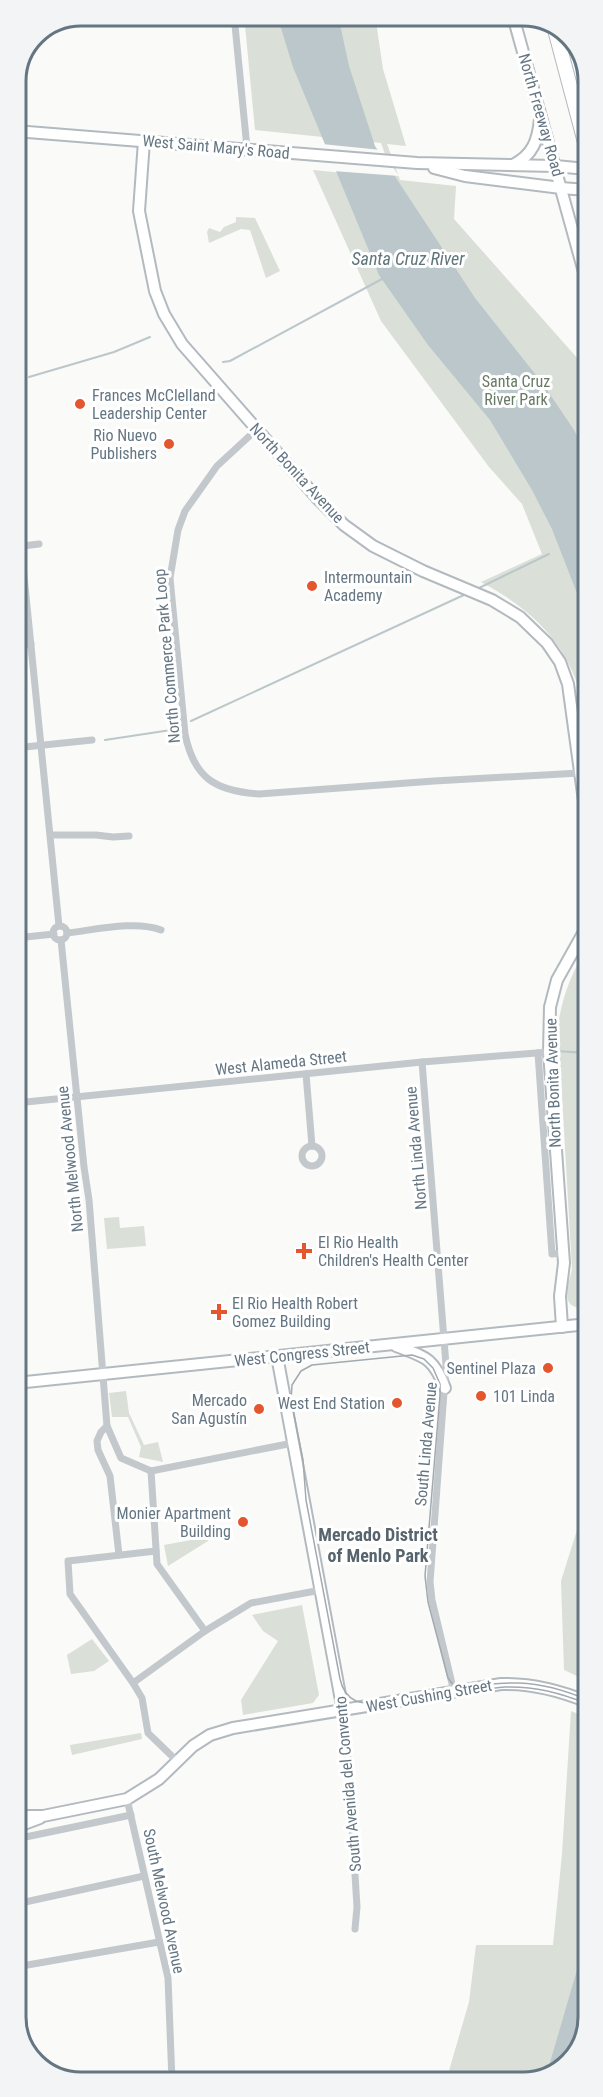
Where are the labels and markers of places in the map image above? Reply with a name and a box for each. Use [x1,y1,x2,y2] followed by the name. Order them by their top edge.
[92,386,216,423] place label: Frances McClelland Leadership Center
[73,397,87,411] marker: Frances McClelland Leadership Center
[90,426,157,463] place label: Rio Nuevo Publishers
[162,437,176,451] marker: Rio Nuevo Publishers
[324,568,412,605] place label: Intermountain Academy
[305,579,319,593] marker: Intermountain Academy
[318,1233,469,1270] place label: El Rio Health Children's Health Center
[295,1242,313,1260] marker: El Rio Health Children's Health Center
[232,1294,358,1331] place label: El Rio Health Robert Gomez Building
[210,1303,228,1321] marker: El Rio Health Robert Gomez Building
[447,1359,536,1378] place label: Sentinel Plaza
[541,1361,555,1375] marker: Sentinel Plaza
[493,1387,555,1406] place label: 101 Linda
[474,1389,488,1403] marker: 101 Linda
[171,1391,247,1428] place label: Mercado San Agustín
[278,1394,385,1413] place label: West End Station
[390,1396,404,1410] marker: West End Station
[252,1402,266,1416] marker: Mercado San Agustín
[117,1504,231,1541] place label: Monier Apartment Building
[236,1515,250,1529] marker: Monier Apartment Building

